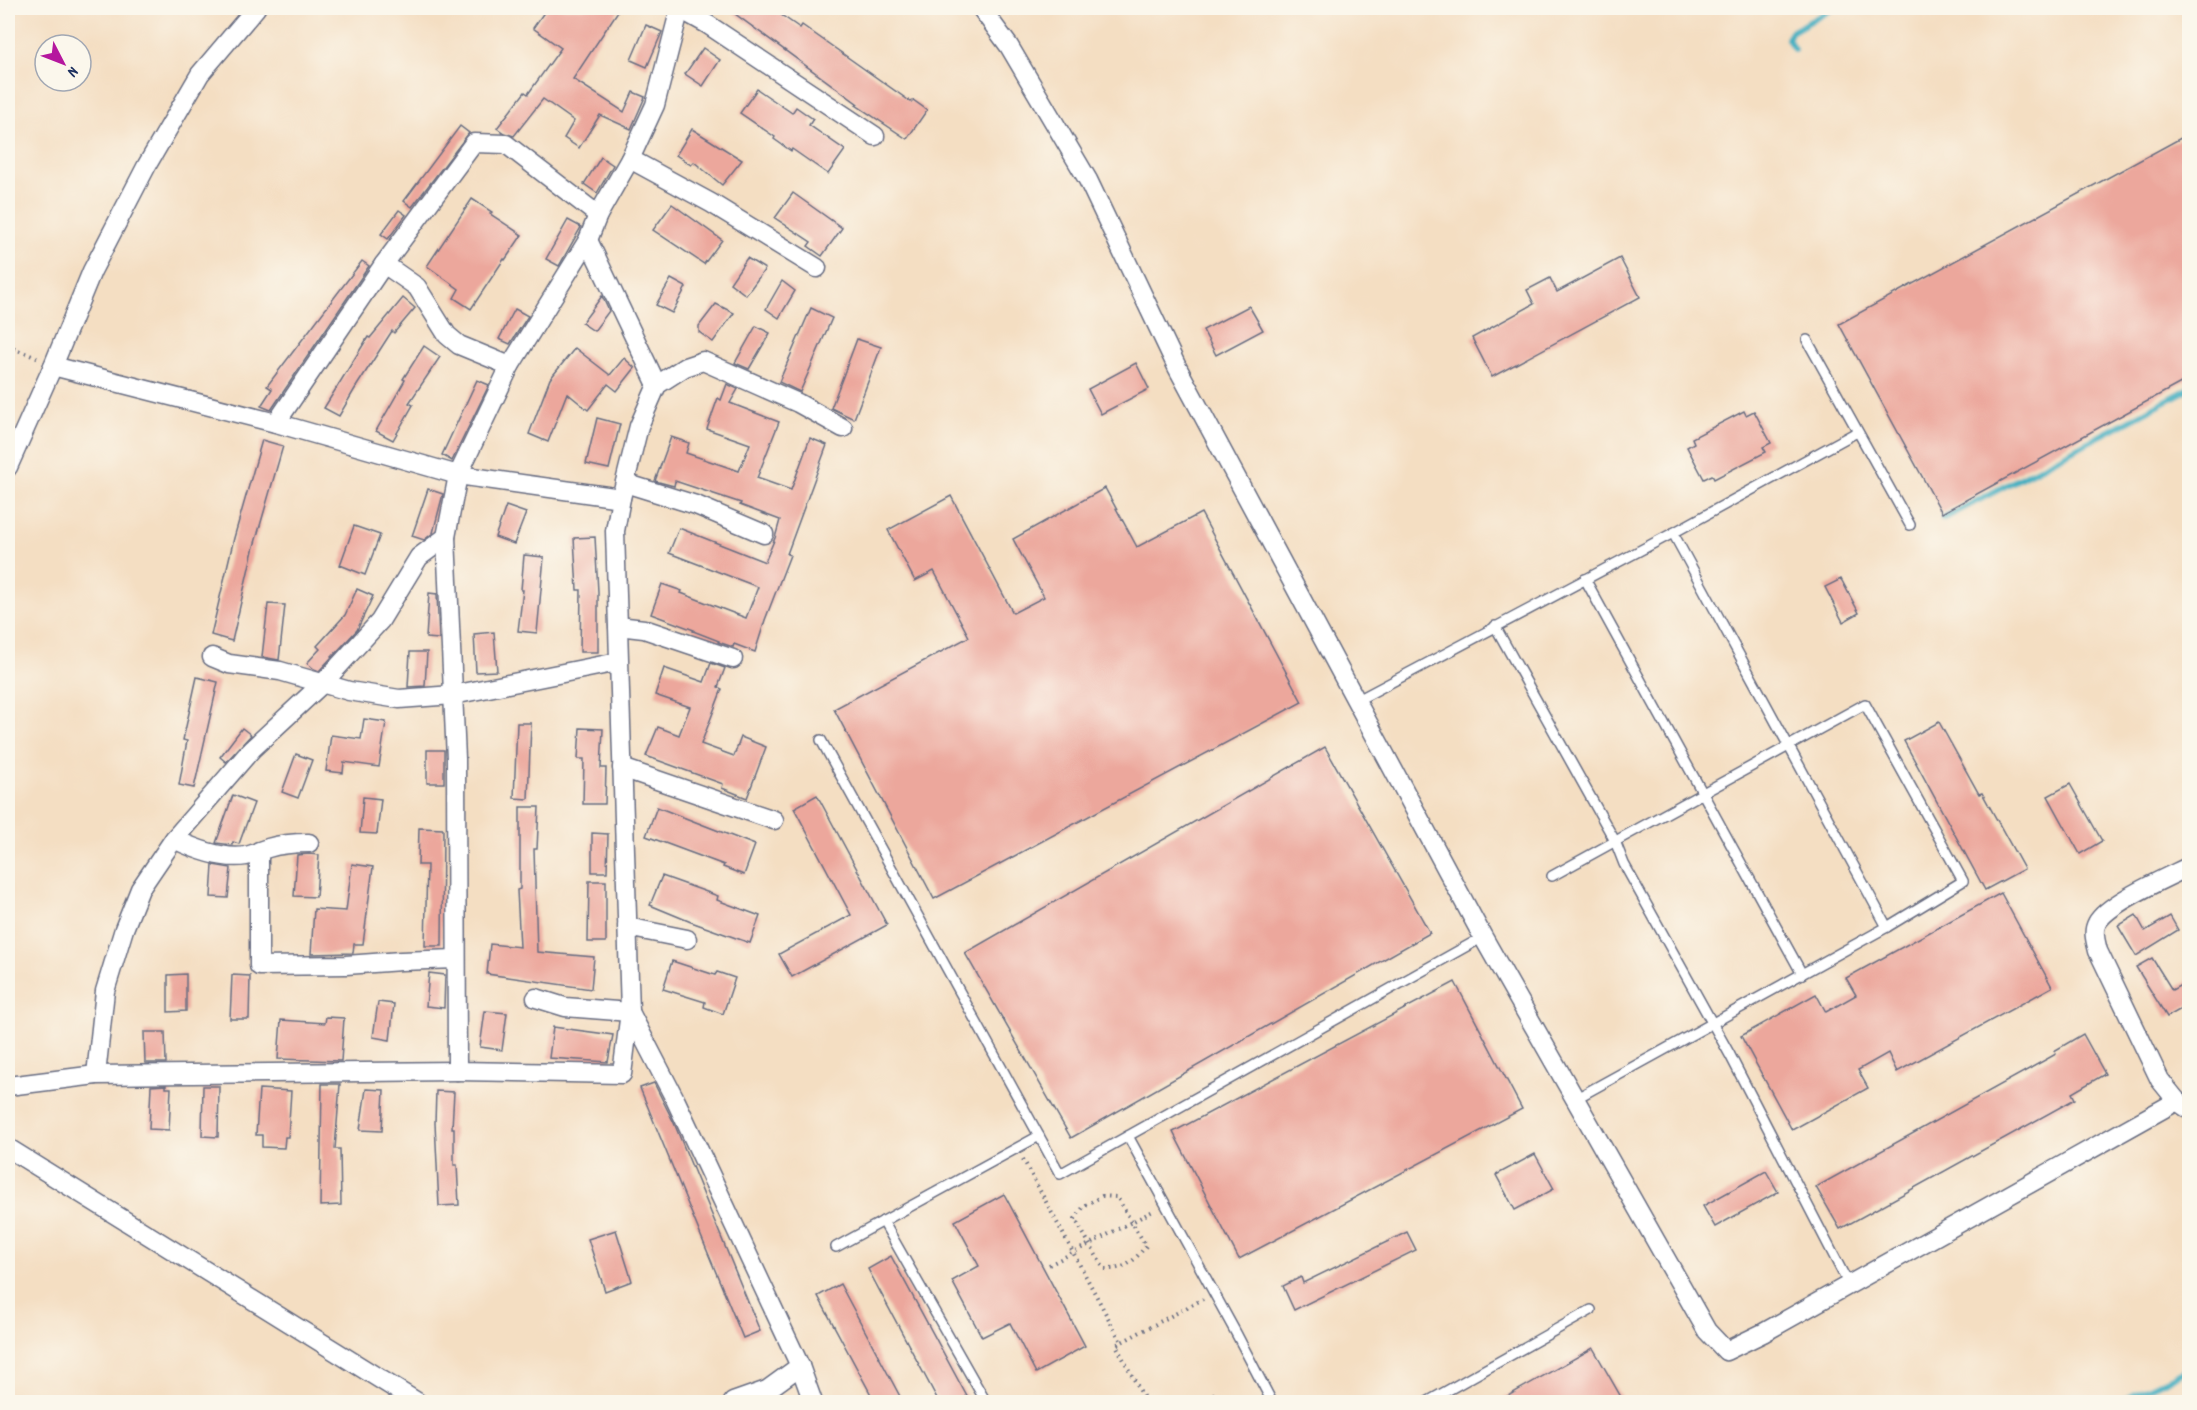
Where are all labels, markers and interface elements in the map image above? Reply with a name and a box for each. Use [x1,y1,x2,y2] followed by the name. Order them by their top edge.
[33,33,93,93] north arrow
[61,61,83,82] text: N

